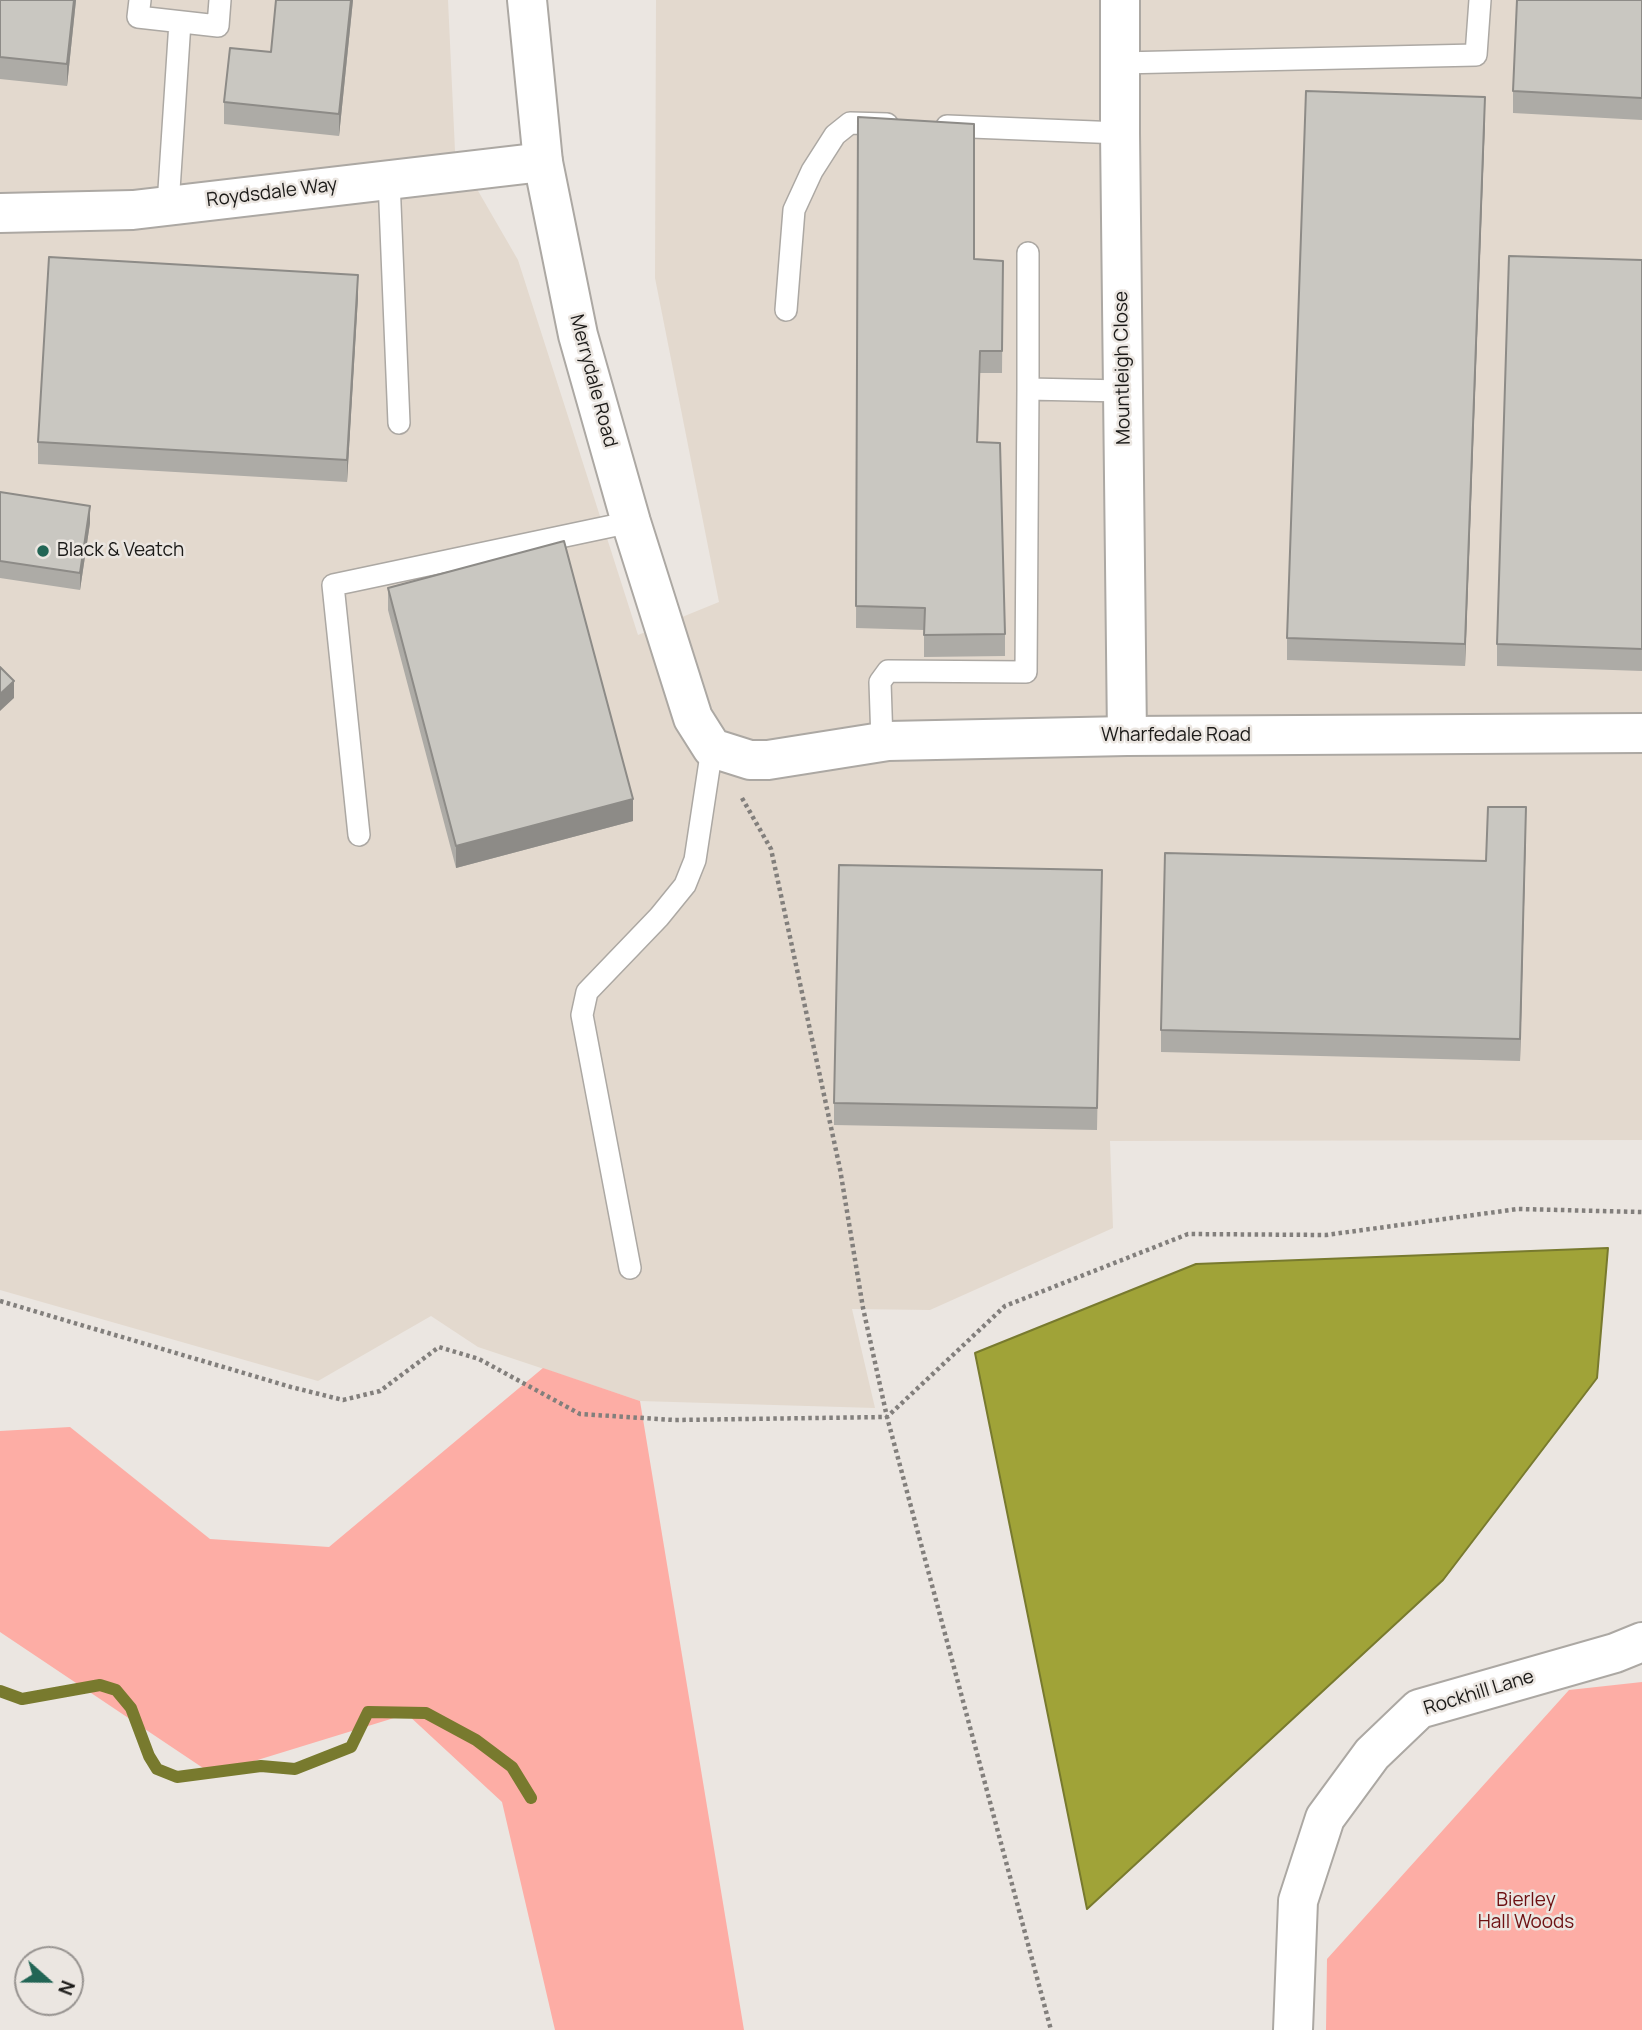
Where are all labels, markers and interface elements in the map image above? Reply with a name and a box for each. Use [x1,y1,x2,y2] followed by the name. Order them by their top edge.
[205,174,339,212] street label: Roydsdale Way
[1110,291,1136,445] street label: Mountleigh Close
[564,312,622,450] street label: Merrydale Road
[57,540,184,562] place label: Black & Veatch
[35,543,51,559] marker: Black & Veatch
[1101,725,1251,747] street label: Wharfedale Road
[1421,1665,1537,1721] street label: Rockhill Lane
[1478,1890,1574,1934] park label: Bierley Hall Woods
[14,1946,84,2016] north arrow
[52,1977,81,1999] text: N

